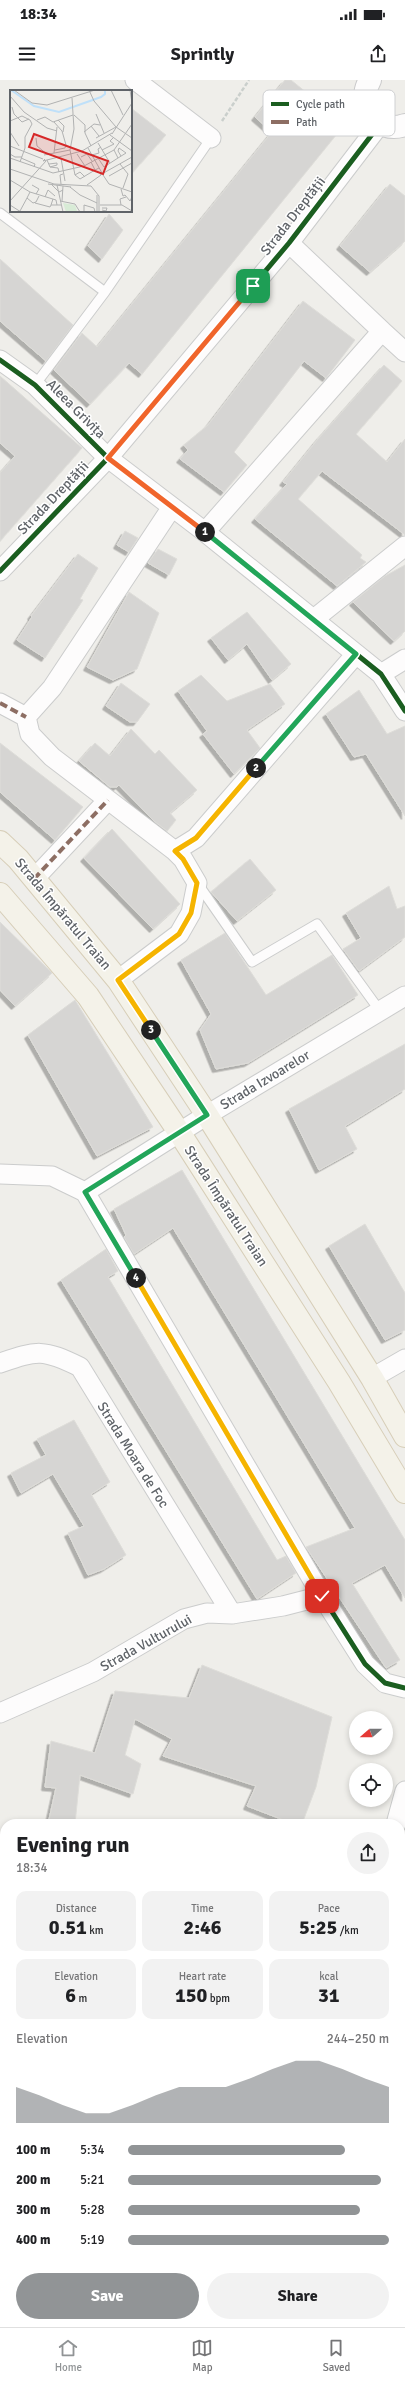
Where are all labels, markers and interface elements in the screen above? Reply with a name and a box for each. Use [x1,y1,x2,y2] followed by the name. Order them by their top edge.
[20,5,57,23] text: 18:34
[16,43,38,65] icon: menu
[171,43,234,65] text: Sprintly
[367,43,389,65] icon: share
[10,90,132,212] inset map
[263,90,395,136] legend
[296,98,345,111] text: Cycle path
[296,116,317,129] text: Path
[257,173,329,259] street label: Strada Dreptății
[236,269,270,303] pin
[242,275,264,297] icon: arrive
[43,376,109,442] street label: Aleea Grivița
[14,458,92,538] street label: Strada Dreptății
[195,522,215,542] pin: 1
[202,525,208,538] text: 1
[246,758,266,778] pin: 2
[253,761,259,774] text: 2
[11,855,115,973] street label: Strada Împăratul Traian
[141,1020,161,1040] pin: 3
[148,1023,154,1036] text: 3
[217,1046,314,1113] street label: Strada Izvoarelor
[181,1142,271,1270] street label: Strada Împăratul Traian
[126,1268,146,1288] pin: 4
[133,1271,139,1284] text: 4
[94,1399,173,1511] street label: Strada Moara de Foc
[305,1579,339,1613] pin
[311,1585,333,1607] icon: check
[97,1611,195,1675] street label: Strada Vulturului
[349,1711,393,1755] north arrow
[349,1711,393,1807] map controls
[349,1763,393,1807] button: locate
[16,1831,130,1858] text: Evening run
[347,1832,389,1874] button: share
[16,1860,48,1876] text: 18:34
[56,1902,97,1915] text: Distance
[191,1902,214,1915] text: Time
[318,1902,340,1915] text: Pace
[49,1915,87,1940] text: 0.51
[183,1915,222,1940] text: 2:46
[299,1915,337,1940] text: 5:25
[87,1924,104,1937] text: km
[337,1924,359,1937] text: /km
[54,1970,98,1983] text: Elevation
[179,1970,226,1983] text: Heart rate
[319,1970,338,1983] text: kcal
[65,1983,76,2008] text: 6
[175,1983,207,2008] text: 150
[318,1983,340,2008] text: 31
[76,1992,87,2005] text: m
[207,1992,230,2005] text: bpm
[16,2031,68,2047] text: Elevation
[327,2031,389,2047] text: 244–250 m
[16,2142,50,2158] text: 100 m
[80,2142,105,2158] text: 5:34
[16,2172,50,2188] text: 200 m
[80,2172,105,2188] text: 5:21
[16,2202,50,2218] text: 300 m
[80,2202,105,2218] text: 5:28
[16,2232,50,2248] text: 400 m
[80,2232,105,2248] text: 5:19
[16,2273,199,2319] button: Save
[207,2273,389,2319] button: Share
[55,2337,82,2374] tab: Home
[191,2337,213,2374] tab: Map
[323,2337,350,2374] tab: Saved

